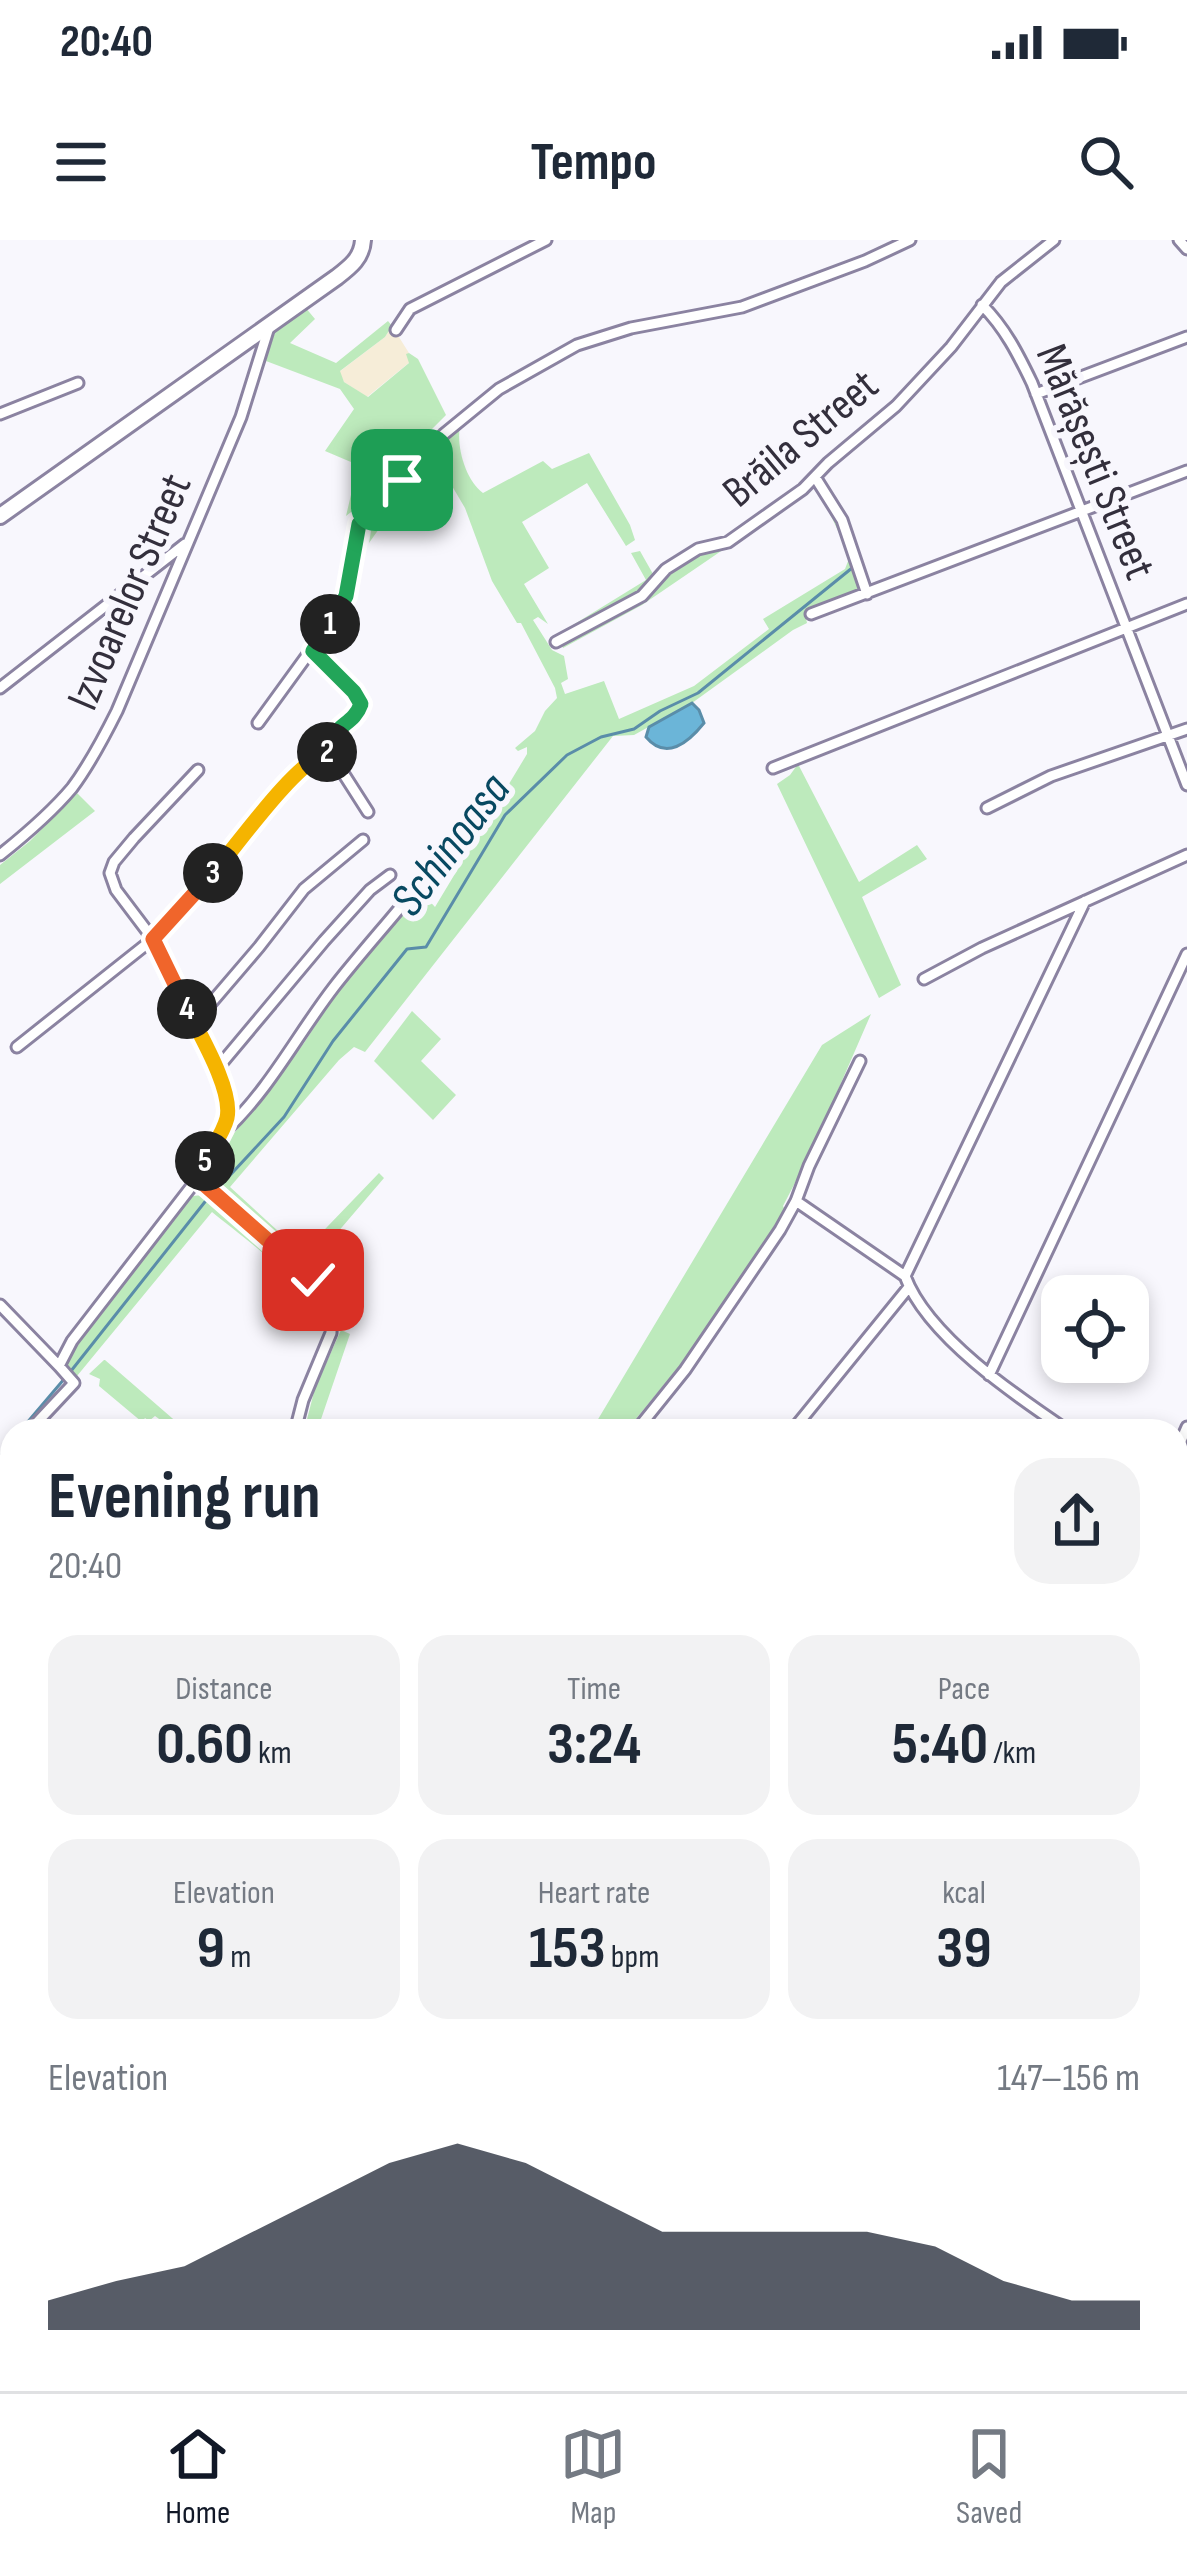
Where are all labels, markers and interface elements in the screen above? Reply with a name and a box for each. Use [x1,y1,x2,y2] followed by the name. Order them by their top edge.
[60,15,153,70] text: 20:40
[48,129,114,195] icon: menu
[1073,129,1139,195] icon: search
[530,130,657,195] text: Tempo
[1023,337,1167,587] street label: Mărășești Street
[712,358,890,520] street label: Brăila Street
[351,429,453,531] pin
[369,447,435,513] icon: arrive
[56,466,204,718] street label: Izvoarelor Street
[300,594,360,654] pin: 1
[324,604,336,644] text: 1
[297,722,357,782] pin: 2
[320,732,334,772] text: 2
[379,763,523,927] water label: Schinoasa
[183,843,243,903] pin: 3
[206,853,220,893] text: 3
[157,979,217,1039] pin: 4
[179,989,195,1029] text: 4
[175,1131,235,1191] pin: 5
[198,1141,212,1181] text: 5
[262,1229,364,1331] pin
[280,1247,346,1313] icon: check
[1041,1275,1149,1383] map controls
[1041,1275,1149,1383] button: locate
[48,1458,321,1537] text: Evening run
[1014,1458,1140,1584] button: share
[48,1543,122,1590] text: 20:40
[175,1669,273,1709] text: Distance
[567,1669,621,1709] text: Time
[938,1669,990,1709] text: Pace
[156,1709,253,1781] text: 0.60
[547,1709,641,1781] text: 3:24
[892,1709,988,1781] text: 5:40
[253,1733,292,1773] text: km
[988,1733,1036,1773] text: /km
[173,1873,275,1913] text: Elevation
[538,1873,650,1913] text: Heart rate
[942,1873,986,1913] text: kcal
[197,1913,225,1985] text: 9
[529,1913,606,1985] text: 153
[936,1913,992,1985] text: 39
[225,1937,251,1977] text: m
[606,1937,659,1977] text: bpm
[48,2055,168,2102] text: Elevation
[997,2055,1140,2102] text: 147–156 m
[165,2421,231,2533] tab: Home
[560,2421,626,2533] tab: Map
[956,2421,1022,2533] tab: Saved

